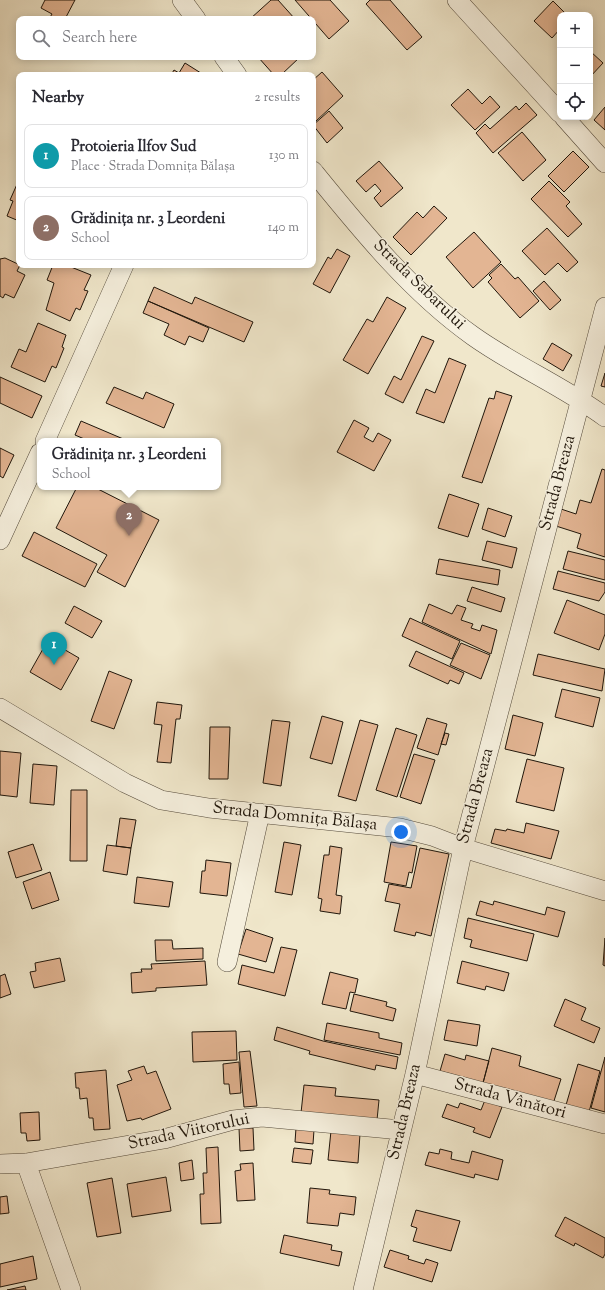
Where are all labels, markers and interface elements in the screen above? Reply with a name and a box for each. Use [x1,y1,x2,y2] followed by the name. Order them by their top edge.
[557,12,593,120] map controls
[557,12,593,48] button: +
[16,16,316,60] search box
[30,27,52,49] icon: search
[62,28,137,49] text: Search here
[557,48,593,84] button: −
[557,84,593,120] button: locate
[32,86,84,110] text: Nearby
[255,89,300,107] text: 2 results
[71,137,196,158] text: Protoieria Ilfov Sud
[44,147,48,165] text: 1
[269,147,299,165] text: 130 m
[71,158,235,176] text: Place · Strada Domnița Bălașa
[71,209,225,230] text: Grădinița nr. 3 Leordeni
[43,219,49,237] text: 2
[268,219,299,237] text: 140 m
[71,230,110,248] text: School
[367,234,471,336] street label: Strada Sabarului
[534,432,582,533] street label: Strada Breaza
[37,438,221,490] popup
[52,445,206,466] text: Grădinița nr. 3 Leordeni
[52,466,91,484] text: School
[116,503,142,536] pin: 2
[41,632,67,665] pin: 1
[452,745,500,846] street label: Strada Breaza
[211,796,379,838] street label: Strada Domnița Bălașa
[391,822,411,842] your location
[382,1061,428,1162] street label: Strada Breaza
[451,1072,569,1126] street label: Strada Vânători
[126,1107,252,1157] street label: Strada Viitorului

